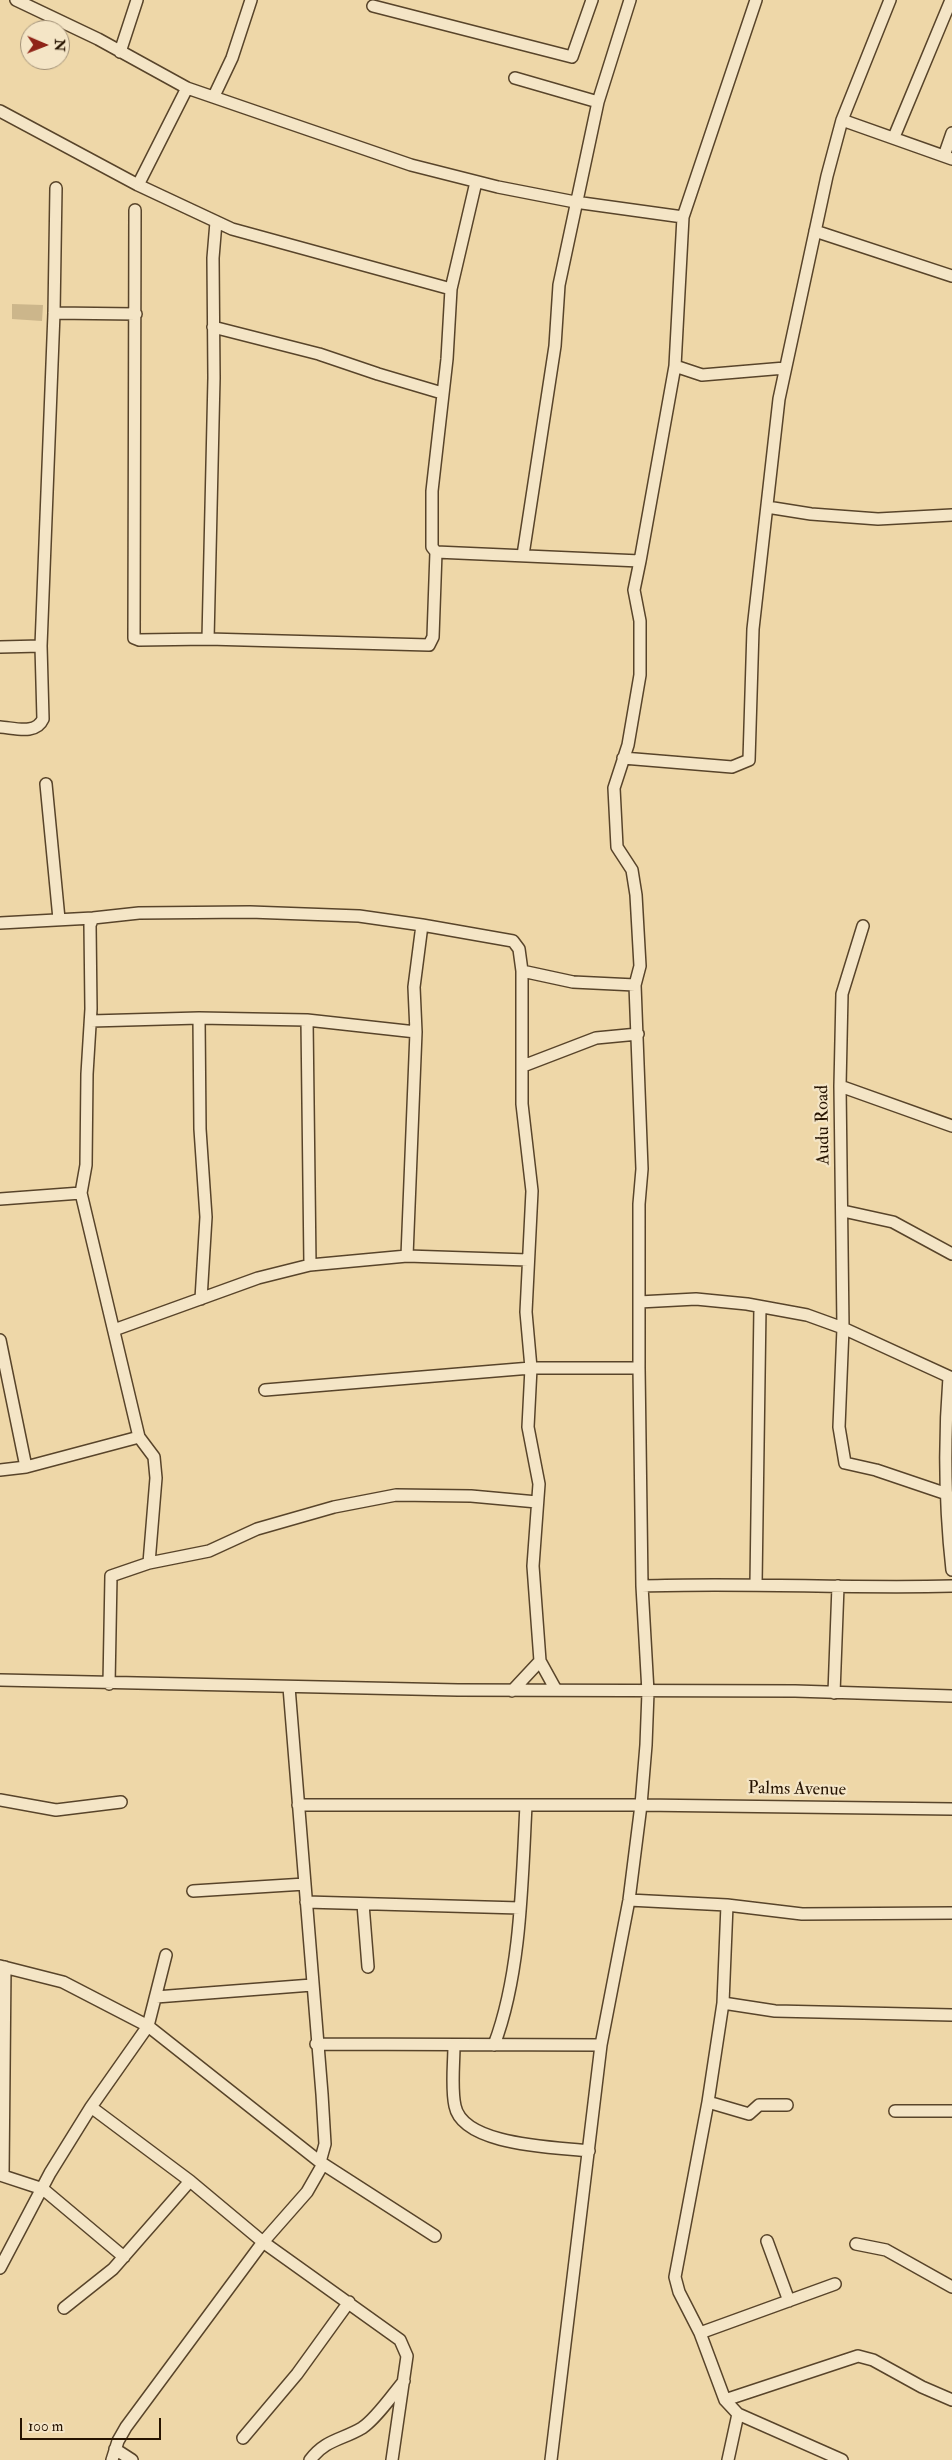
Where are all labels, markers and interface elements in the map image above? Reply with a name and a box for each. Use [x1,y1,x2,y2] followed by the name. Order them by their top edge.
[20,20,70,70] north arrow
[51,39,68,52] text: N
[813,1085,835,1165] street label: Audu Road
[748,1778,846,1802] street label: Palms Avenue
[22,2408,164,2440] scale bar
[28,2417,63,2436] text: 100 m

